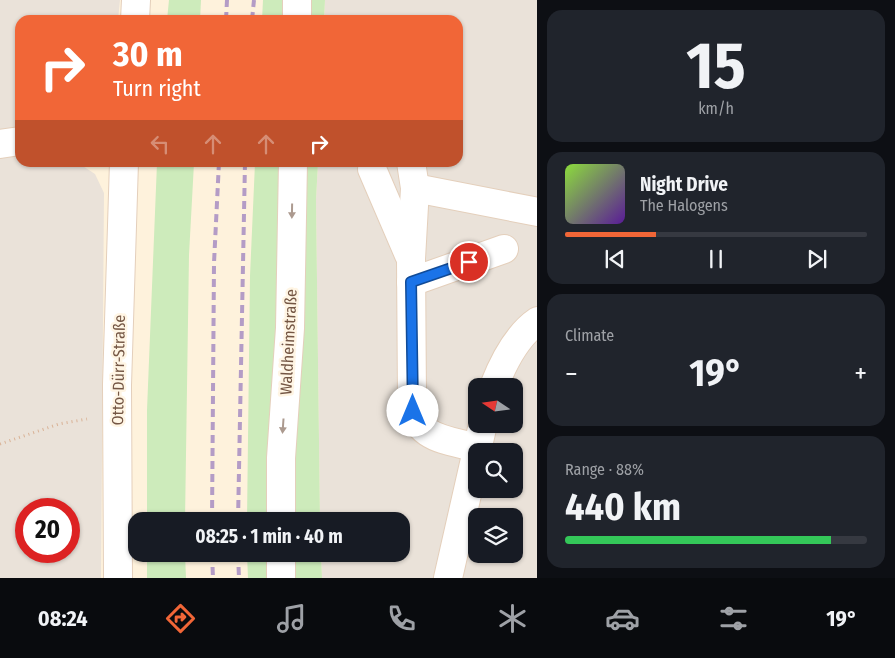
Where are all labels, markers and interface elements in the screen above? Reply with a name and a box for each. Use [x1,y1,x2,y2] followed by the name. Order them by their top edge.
[686,27,746,105] text: 15
[113,33,183,75] text: 30 m
[30,35,95,100] icon: right
[113,75,201,102] text: Turn right
[698,99,734,118] text: km/h
[146,130,174,158] icon: left
[199,130,227,158] icon: ahead
[252,130,280,158] icon: ahead
[305,130,333,158] icon: right
[640,173,728,196] text: Night Drive
[640,196,728,215] text: The Halogens
[288,203,296,219] one-way arrow
[448,241,490,283] pin
[601,245,629,273] icon: previous
[702,245,730,273] icon: pause
[803,245,831,273] icon: next
[455,248,483,276] icon: arrive
[276,288,301,395] street label: Waldheimstraße
[108,314,129,426] street label: Otto-Dürr-Straße
[565,326,614,345] text: Climate
[689,350,743,396] text: 19°
[565,357,578,390] text: −
[854,357,867,390] text: +
[468,378,522,432] north arrow
[468,378,523,563] map controls
[386,384,438,436] position arrow
[279,418,287,434] one-way arrow
[468,443,523,498] button: search
[565,460,644,479] text: Range · 88%
[565,484,681,530] text: 440 km
[15,498,80,563] speed limit sign: 20
[468,508,523,563] button: layers
[195,525,343,548] text: 08:25 · 1 min · 40 m
[163,601,198,636] icon: directions
[274,601,309,636] icon: music
[384,601,419,636] icon: phone
[495,601,530,636] icon: climate
[605,601,640,636] icon: car
[716,601,751,636] icon: filters
[38,605,88,632] text: 08:24
[826,605,857,632] text: 19°

